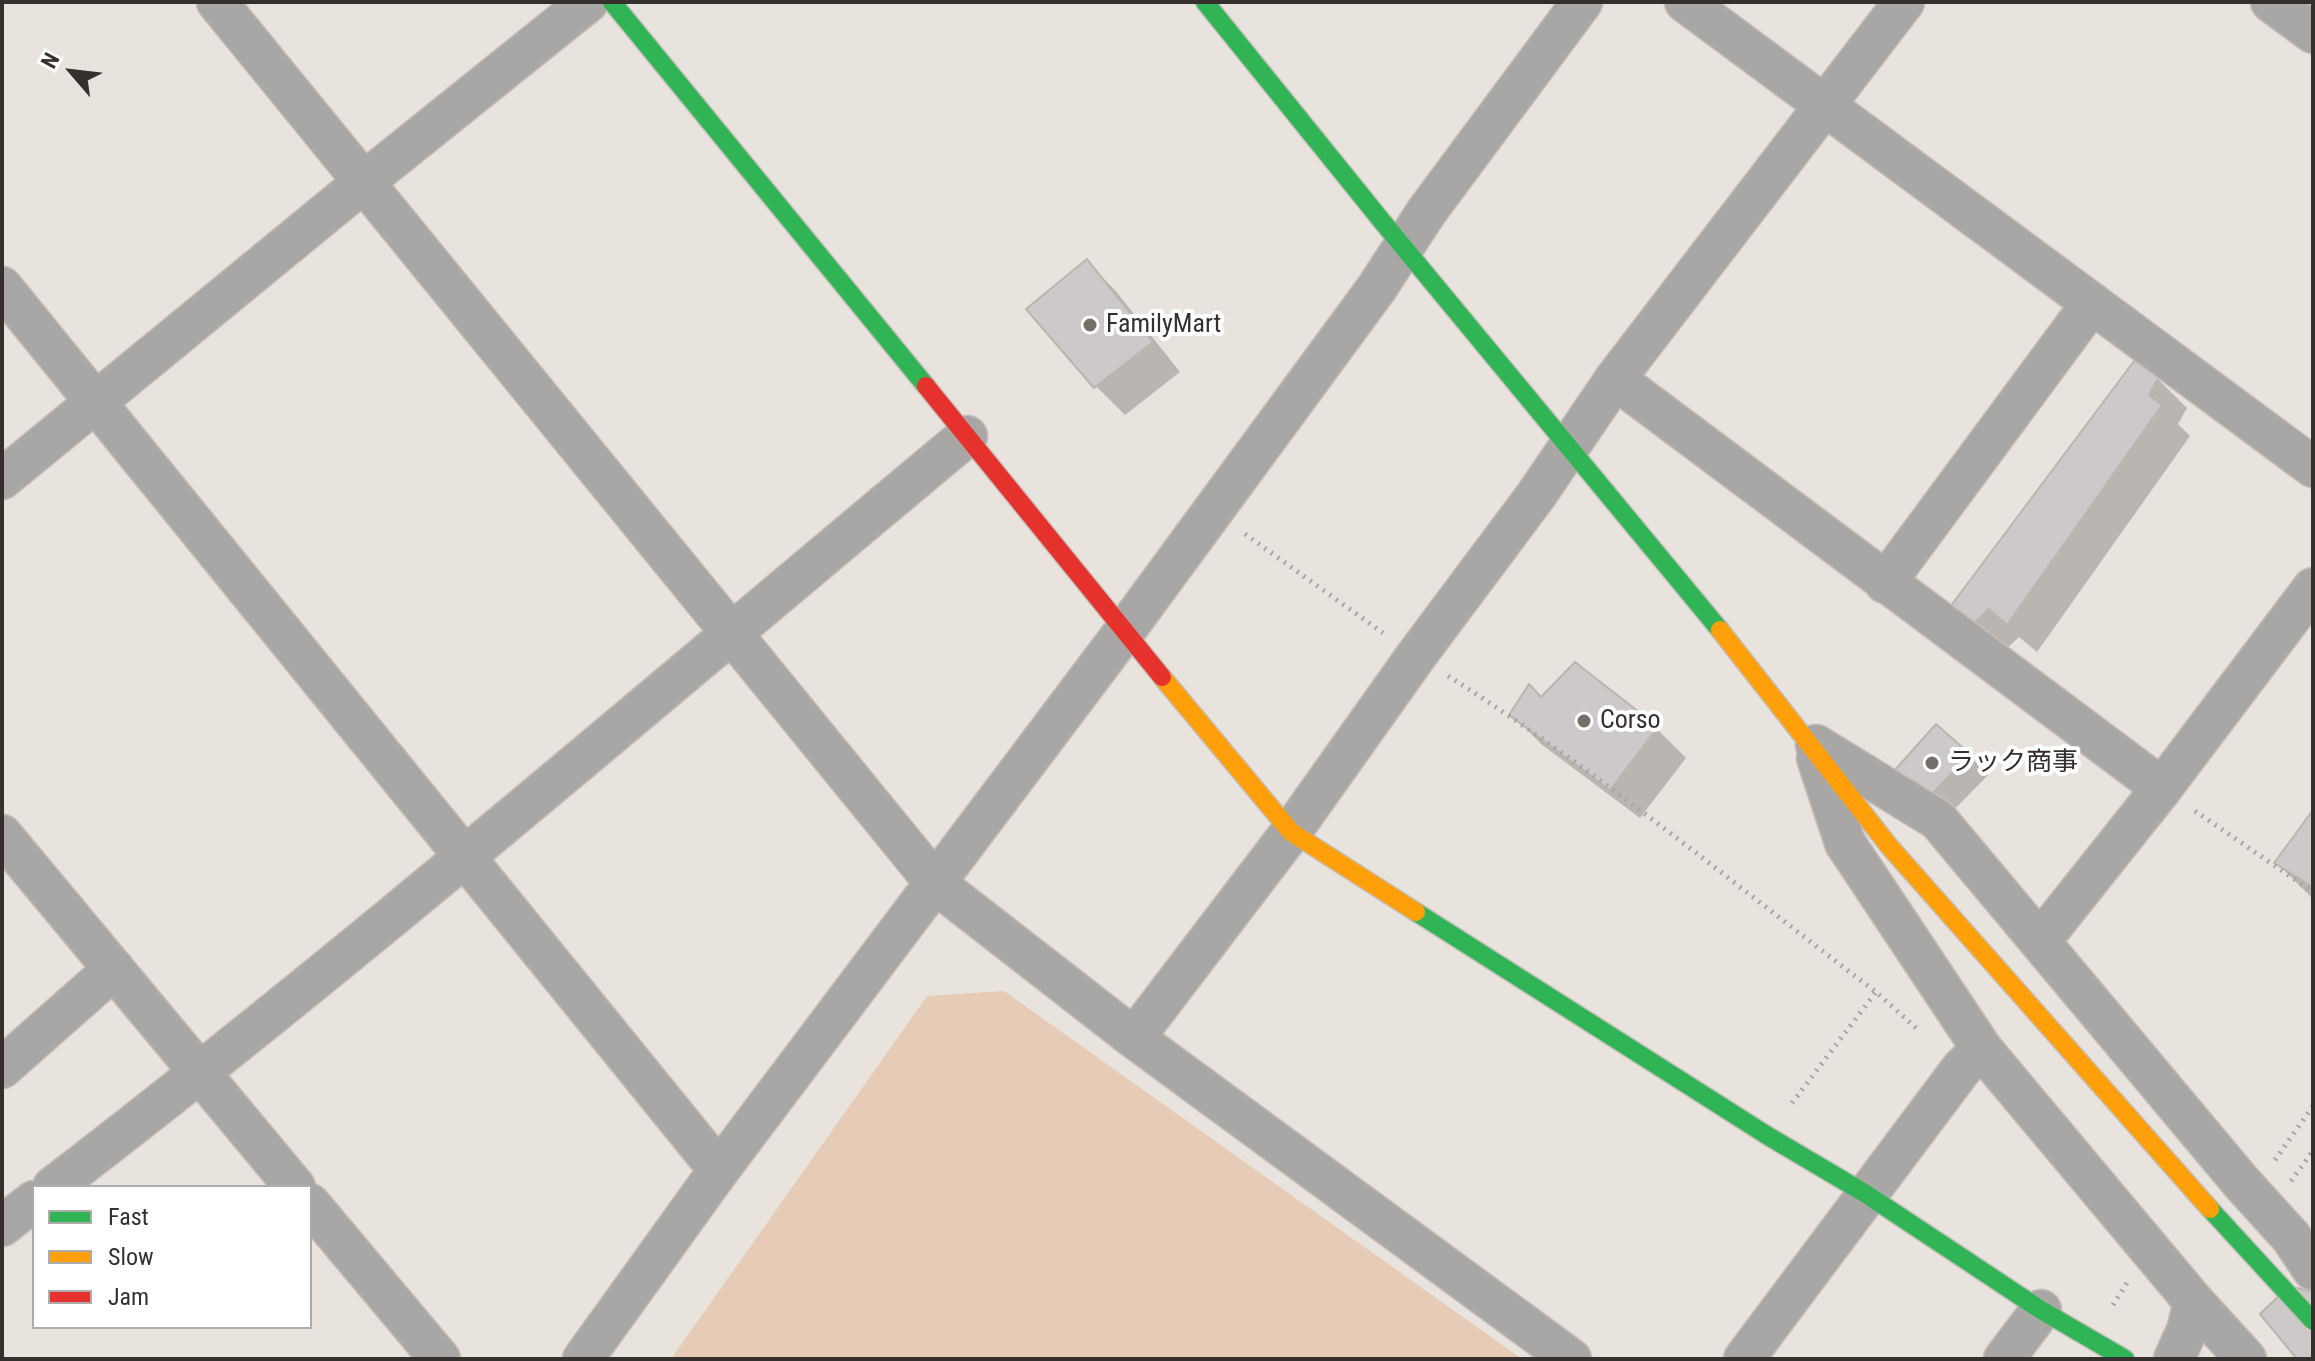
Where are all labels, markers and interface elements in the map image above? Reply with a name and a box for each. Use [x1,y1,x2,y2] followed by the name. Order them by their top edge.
[32,32,112,112] north arrow
[36,49,65,72] text: N
[1106,309,1221,341] place label: FamilyMart
[1081,316,1099,334] marker: FamilyMart
[1600,705,1661,737] place label: Corso
[1575,712,1593,730] marker: Corso
[1948,747,2078,779] place label: ラック商事
[1923,754,1941,772] marker: ラック商事
[32,1185,312,1329] legend
[108,1203,149,1231] text: Fast
[108,1243,154,1271] text: Slow
[108,1283,149,1311] text: Jam

